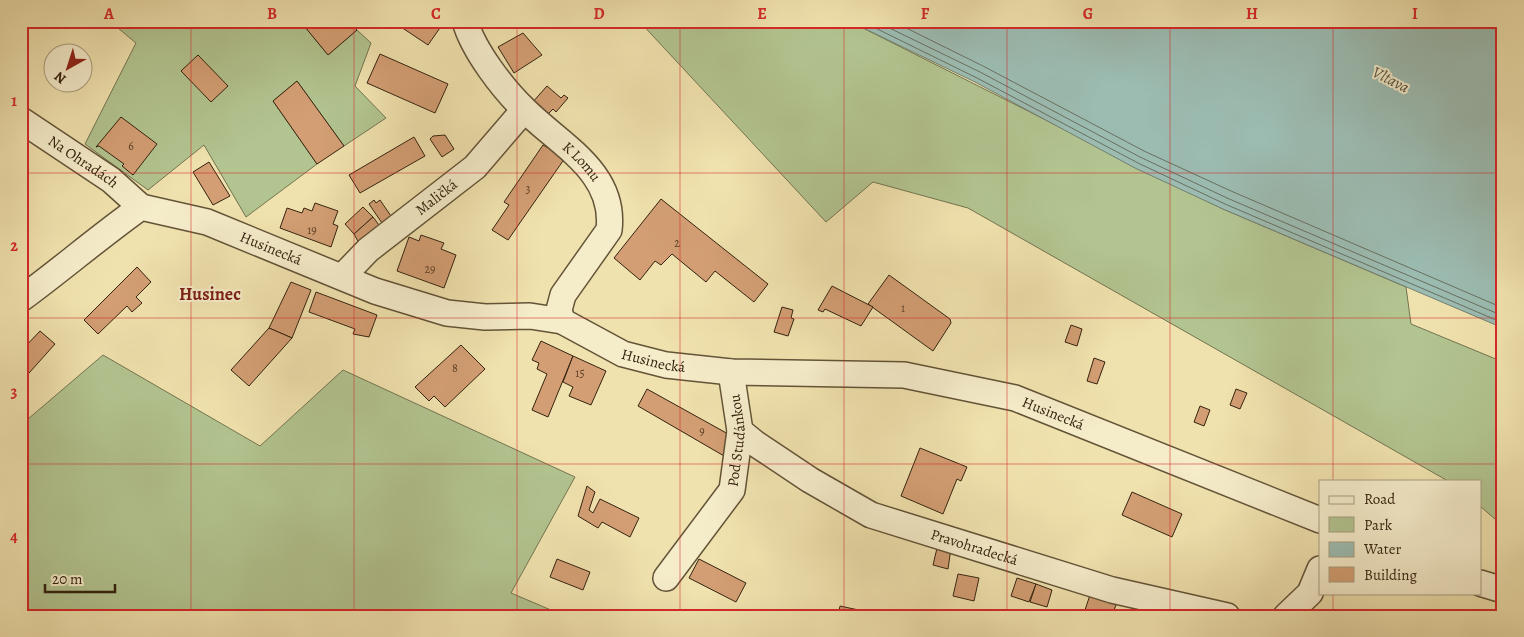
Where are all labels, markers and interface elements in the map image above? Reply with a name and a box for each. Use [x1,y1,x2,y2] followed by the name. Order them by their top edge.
[103,3,115,25] text: A
[267,3,277,25] text: B
[431,3,441,25] text: C
[593,3,605,25] text: D
[757,3,767,25] text: E
[921,3,930,25] text: F
[1083,3,1093,25] text: G
[1246,3,1258,25] text: H
[1412,3,1418,25] text: I
[42,42,92,92] north arrow
[1368,61,1413,99] water label: Vltava
[50,67,70,88] text: N
[11,90,17,112] text: 1
[44,131,123,192] street label: Na Ohradách
[558,137,606,186] street label: K Lomu
[128,138,134,154] house number: 6
[411,174,461,220] street label: Maličká
[526,181,531,197] house number: 3
[307,222,317,238] house number: 19
[237,227,305,270] street label: Husinecká
[10,235,18,257] text: 2
[674,235,680,251] house number: 2
[424,261,436,277] house number: 29
[179,282,241,306] district label: Husinec
[901,300,905,316] house number: 1
[619,344,686,377] street label: Husinecká
[452,360,458,376] house number: 8
[575,365,585,381] house number: 15
[11,381,18,403] text: 3
[723,392,750,488] street label: Pod Studánkou
[1019,392,1087,435] street label: Husinecká
[699,423,705,439] house number: 9
[1319,480,1482,594] legend
[1364,489,1396,509] text: Road
[1364,515,1393,535] text: Park
[928,524,1020,570] street label: Pravohradecká
[10,526,18,548] text: 4
[1363,539,1401,559] text: Water
[45,562,115,594] scale bar
[1364,565,1417,585] text: Building
[52,569,83,589] text: 20 m

